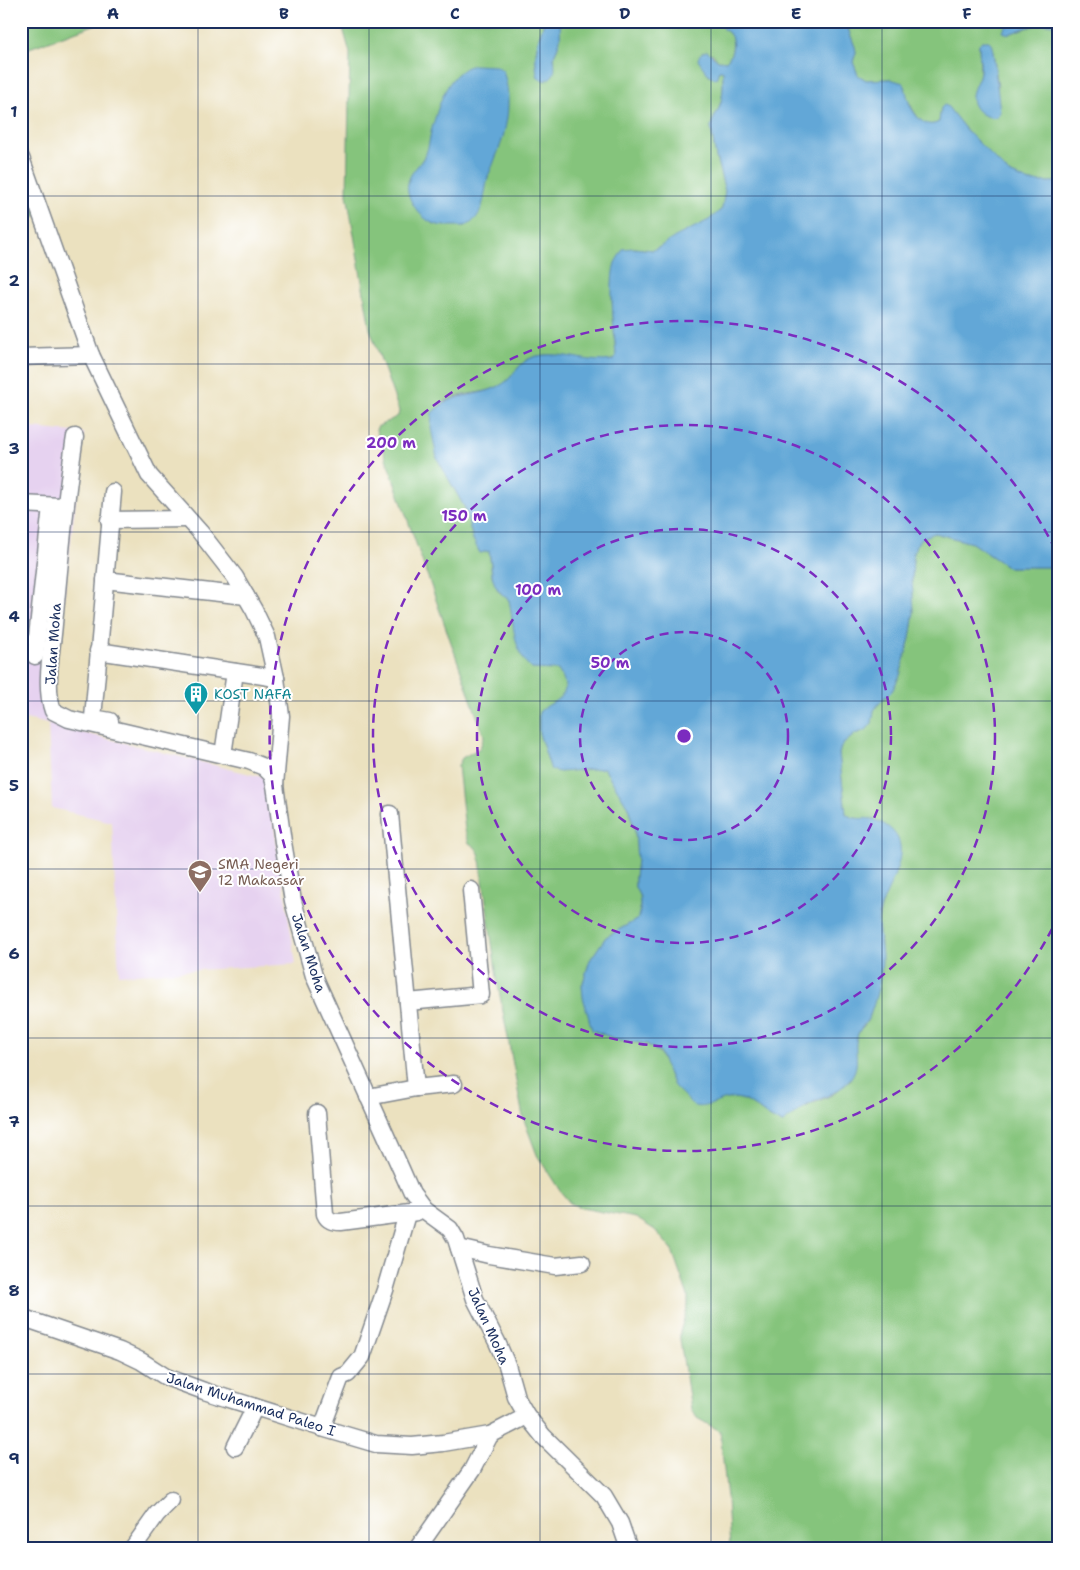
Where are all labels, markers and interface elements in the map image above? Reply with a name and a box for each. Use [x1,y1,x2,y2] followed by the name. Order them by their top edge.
[107,3,119,24] text: A
[279,3,289,24] text: B
[450,3,460,24] text: C
[619,3,631,24] text: D
[791,3,801,24] text: E
[962,3,972,24] text: F
[10,101,18,122] text: 1
[8,270,20,291] text: 2
[366,433,416,453] text: 200 m
[8,438,20,459] text: 3
[441,506,487,526] text: 150 m
[515,580,561,600] text: 100 m
[41,602,65,686] street label: Jalan Moha
[8,606,20,627] text: 4
[591,653,630,673] text: 50 m
[183,681,209,715] building icon: KOST NAFA
[214,685,292,703] place label: KOST NAFA
[675,727,693,745] centre of rings
[9,775,19,796] text: 5
[218,855,305,889] place label: SMA Negeri 12 Makassar
[187,859,213,893] school or university icon: SMA Negeri 12 Makassar
[288,911,330,995] street label: Jalan Moha
[8,943,20,964] text: 6
[8,1111,20,1132] text: 7
[8,1280,20,1301] text: 8
[464,1285,514,1367] street label: Jalan Moha
[164,1368,338,1440] street label: Jalan Muhammad Paleo I
[8,1448,20,1469] text: 9

